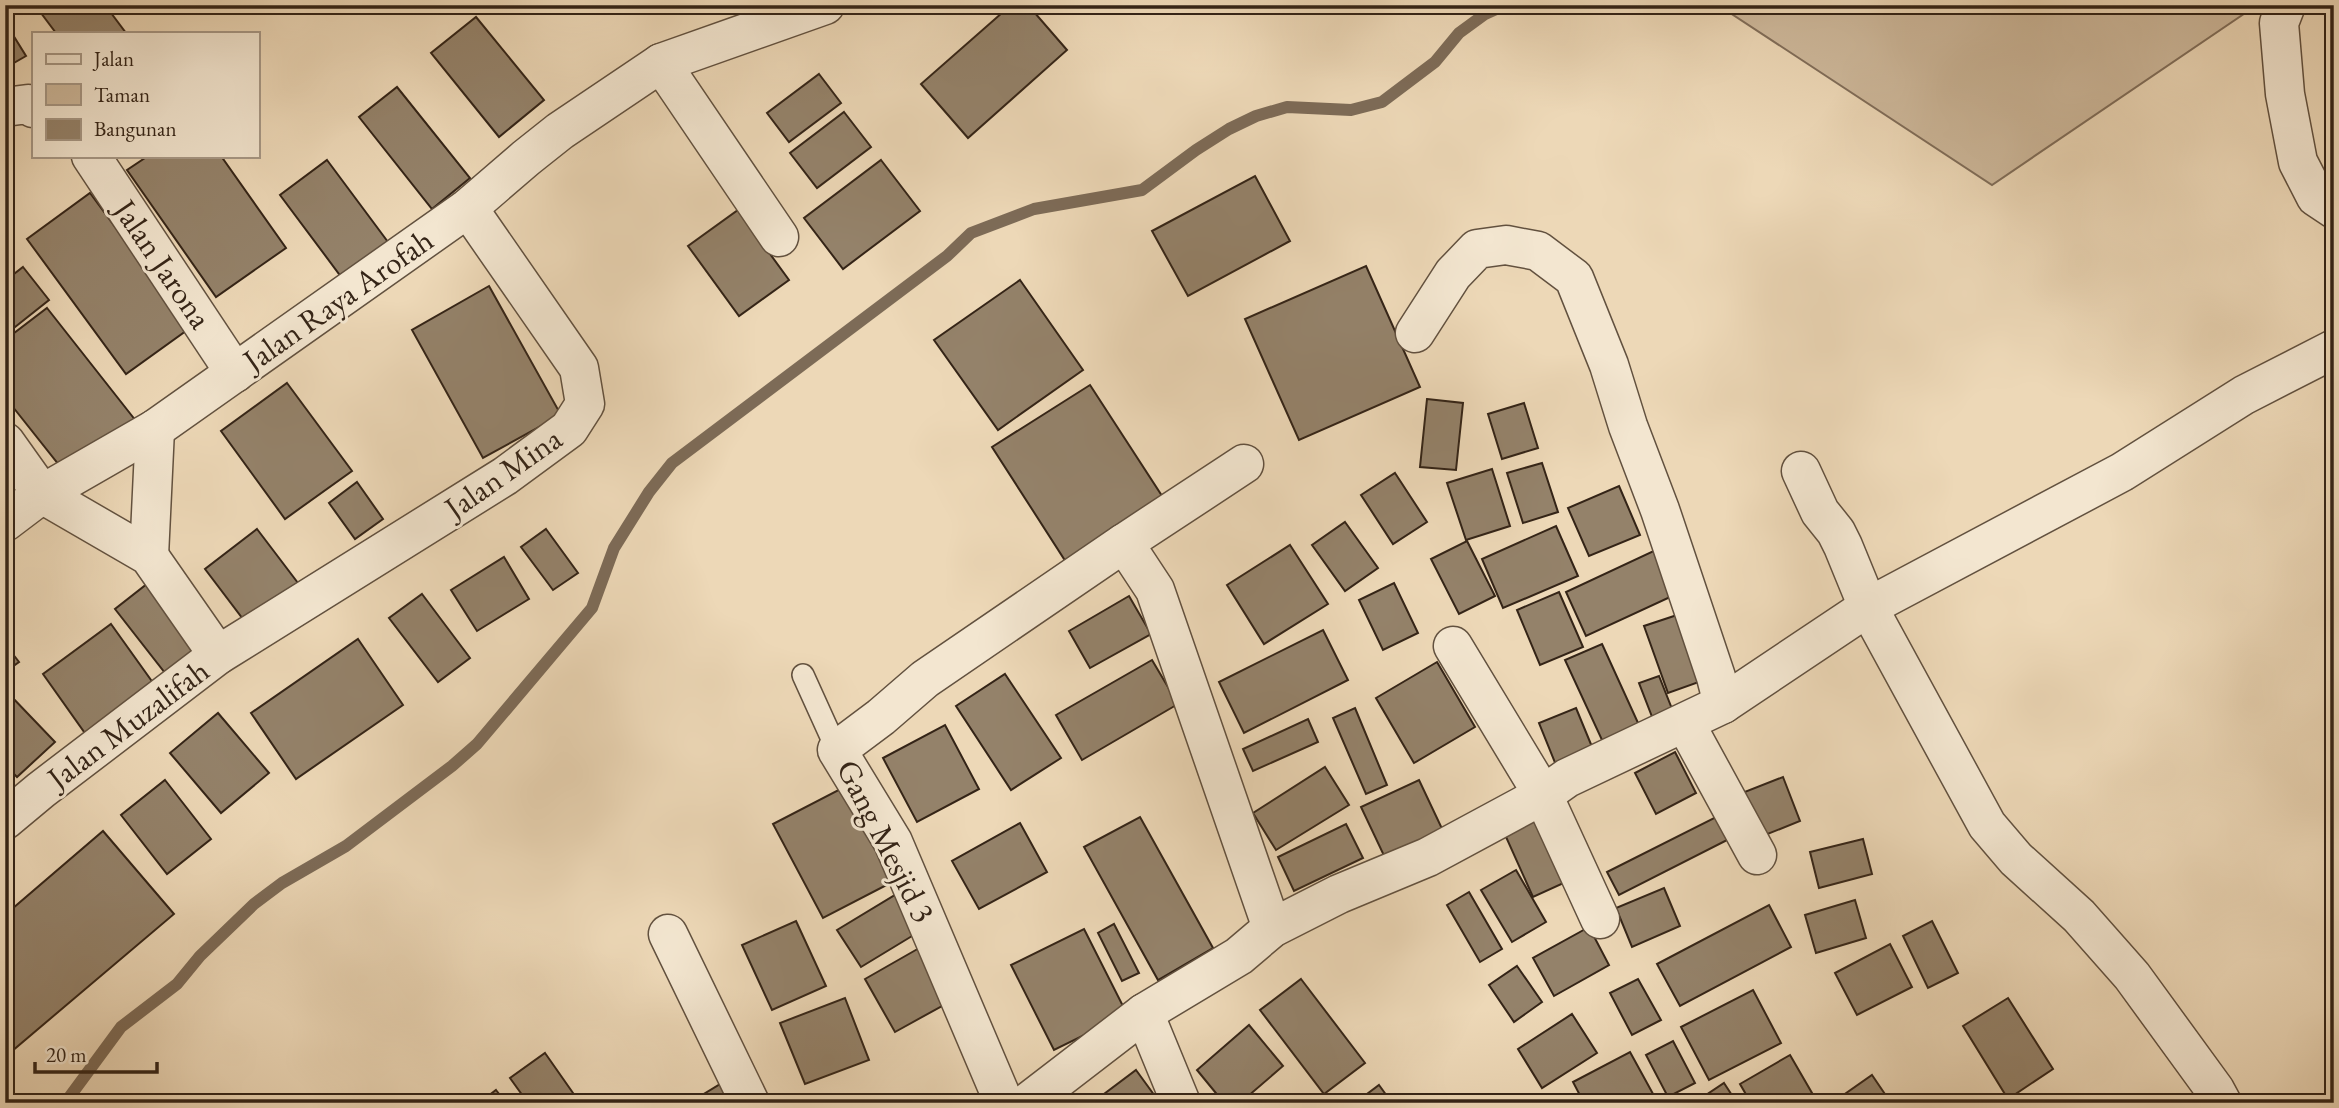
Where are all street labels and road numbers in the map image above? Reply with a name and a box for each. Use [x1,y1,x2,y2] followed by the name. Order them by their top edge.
[103,189,222,337] street label: Jalan Jarona
[232,219,441,383] street label: Jalan Raya Arofah
[434,417,570,530] street label: Jalan Mina
[36,649,217,800] street label: Jalan Muzalifah
[827,752,945,930] street label: Gang Mesjid 3

